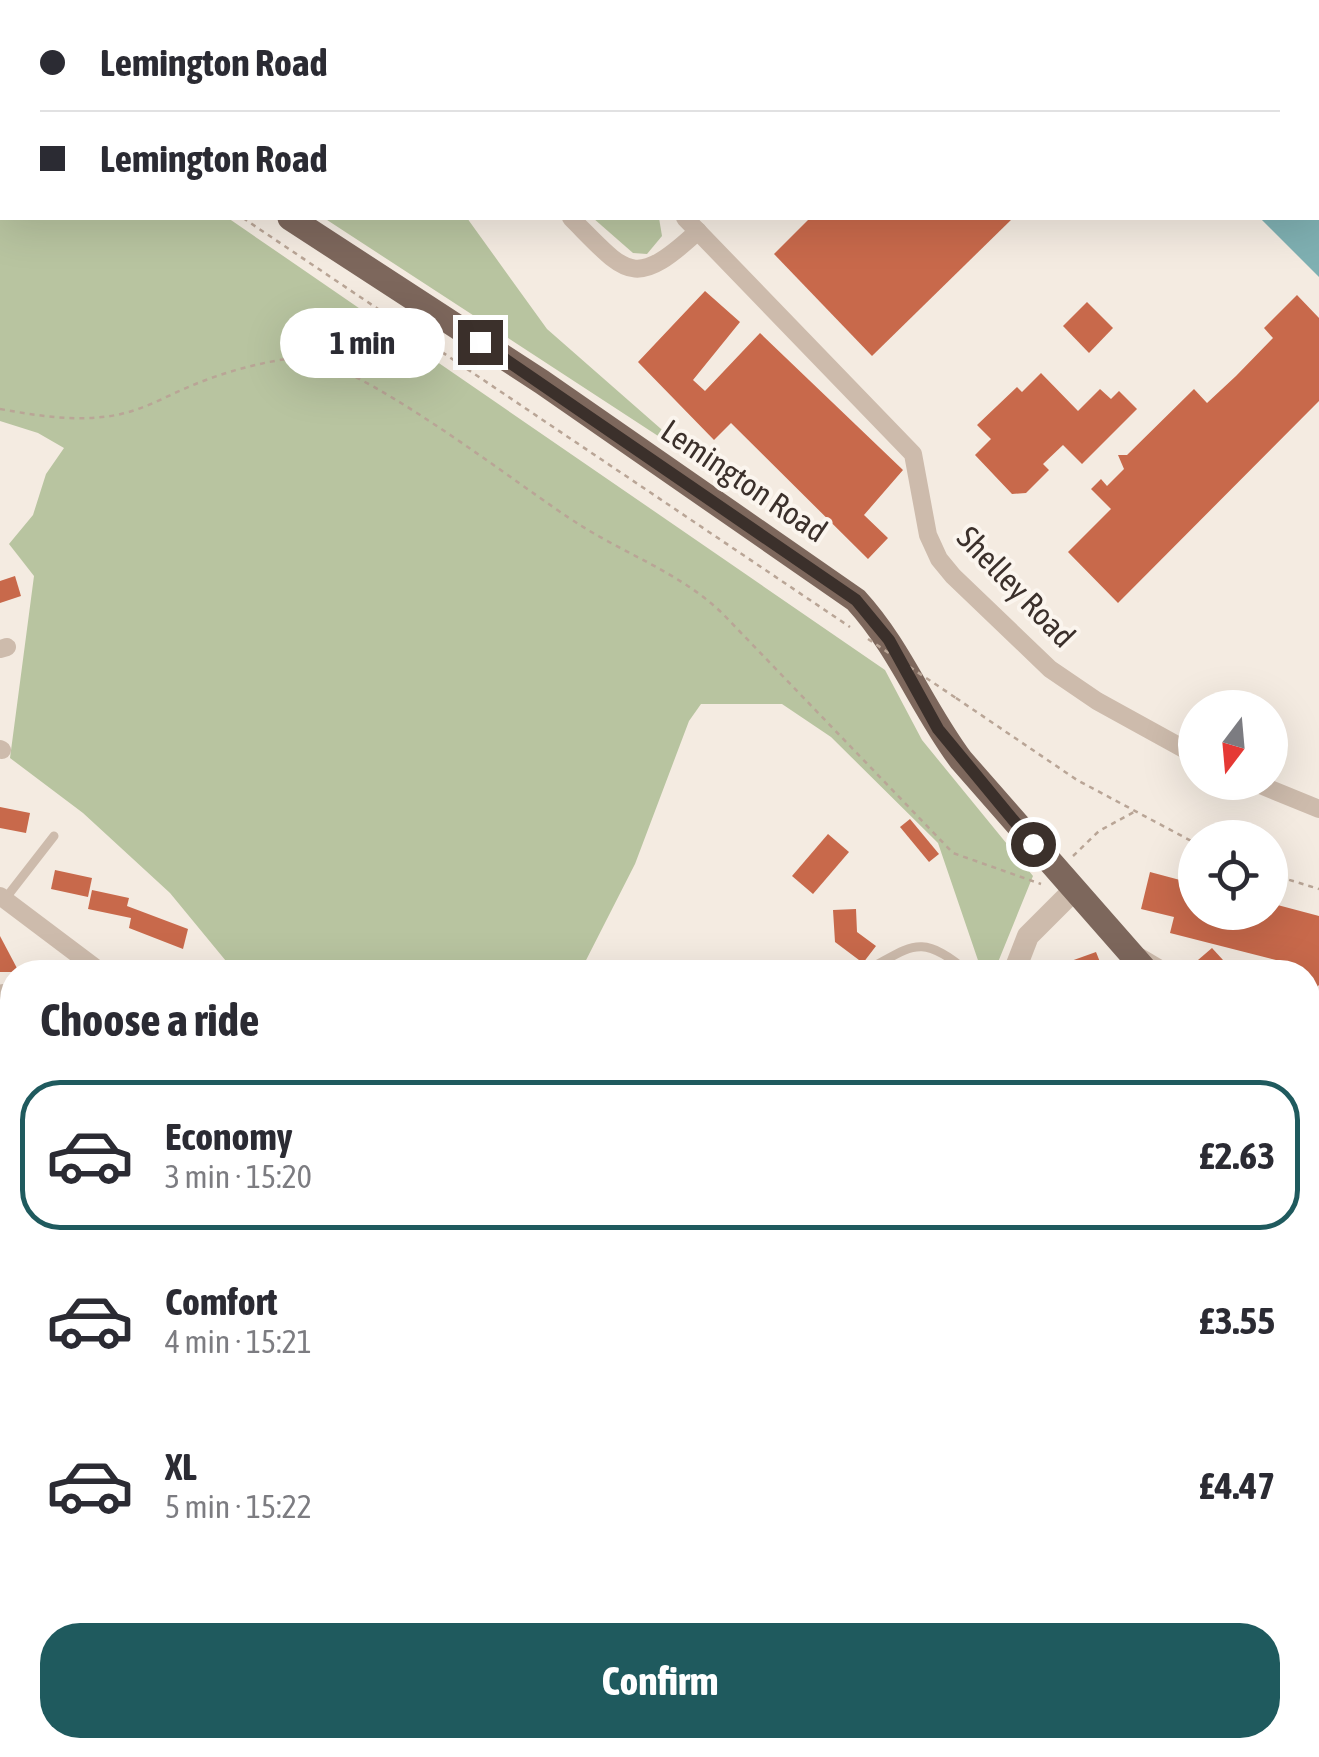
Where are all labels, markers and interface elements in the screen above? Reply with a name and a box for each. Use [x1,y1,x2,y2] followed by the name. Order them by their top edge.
[100,41,327,84] text: Lemington Road
[100,137,327,180] text: Lemington Road
[280,307,445,377] callout: 1 min
[458,320,503,365] route end
[330,324,395,361] text: 1 min
[655,412,834,549] street label: Lemington Road
[950,519,1083,655] street label: Shelley Road
[1178,690,1288,800] north arrow
[1178,690,1288,930] map controls
[1178,820,1288,930] button: locate
[1011,822,1056,867] route start
[40,994,259,1046] text: Choose a ride
[45,1110,135,1200] icon: car
[165,1115,292,1158] text: Economy
[1199,1134,1275,1177] text: £2.63
[165,1158,312,1195] text: 3 min · 15:20
[45,1275,135,1365] icon: car
[165,1280,277,1323] text: Comfort
[1199,1299,1275,1342] text: £3.55
[165,1323,312,1360] text: 4 min · 15:21
[45,1440,135,1530] icon: car
[165,1445,197,1488] text: XL
[1199,1464,1275,1507] text: £4.47
[165,1488,312,1525] text: 5 min · 15:22
[40,1623,1280,1738] button: Confirm

